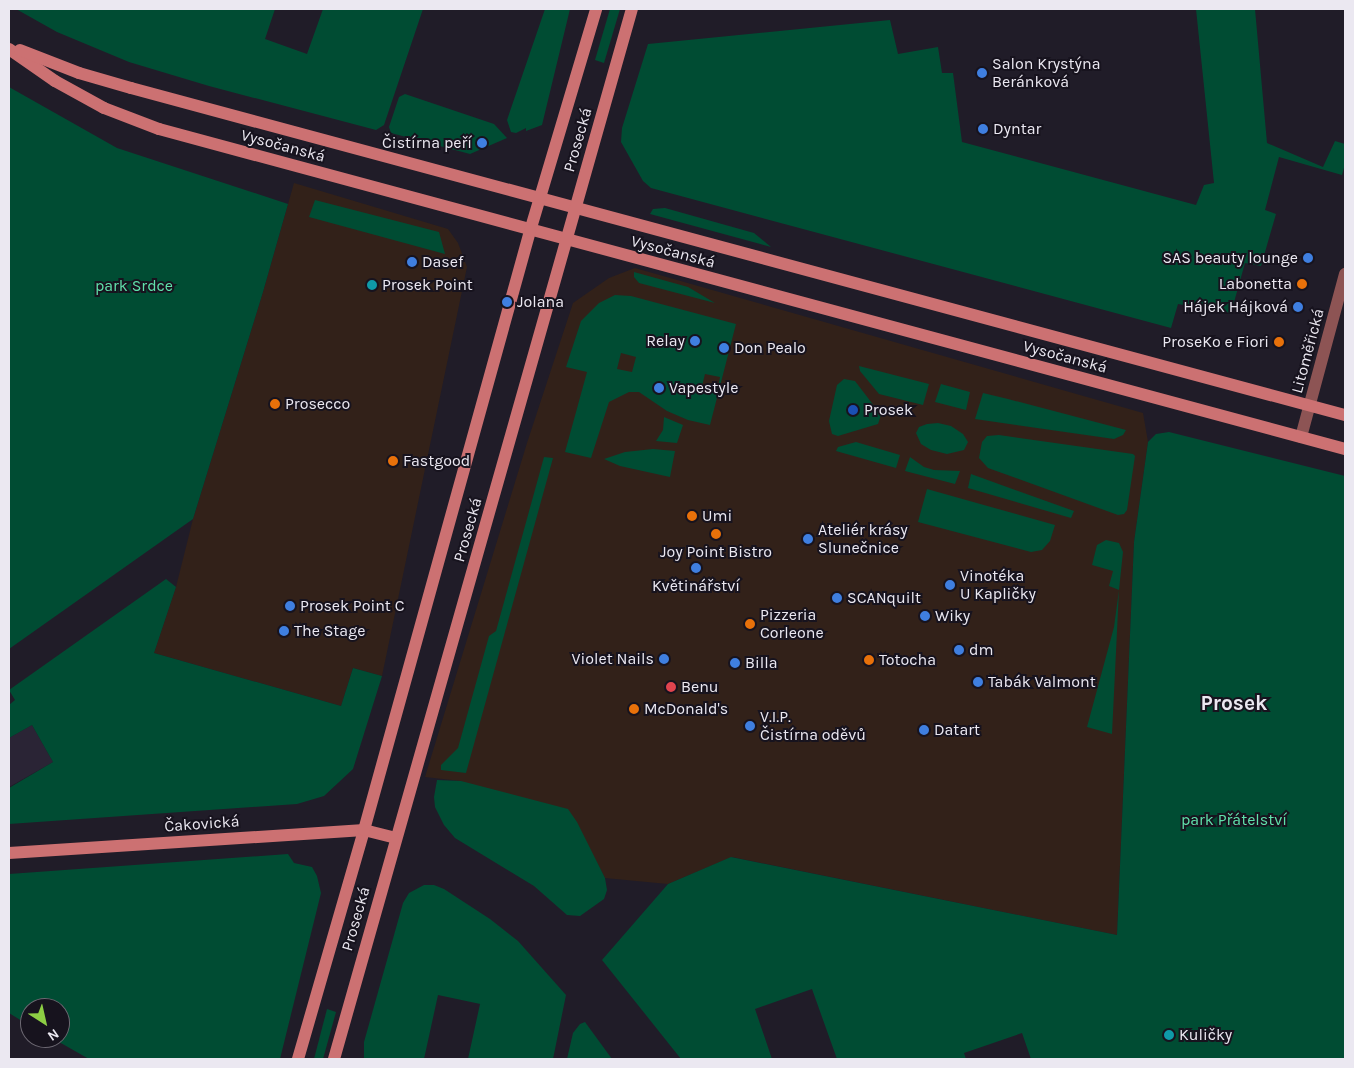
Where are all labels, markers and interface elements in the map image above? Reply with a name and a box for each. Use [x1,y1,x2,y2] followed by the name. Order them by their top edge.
[992,54,1100,92] place label: Salon Krystýna Beránková
[976,67,988,79] marker: Salon Krystýna Beránková
[560,106,596,174] street label: Prosecká
[993,119,1041,139] place label: Dyntar
[977,123,989,135] marker: Dyntar
[239,126,327,166] street label: Vysočanská
[382,133,472,153] place label: Čistírna peří
[476,137,488,149] marker: Čistírna peří
[629,232,717,272] street label: Vysočanská
[1162,248,1298,268] place label: SAS beauty lounge
[422,252,463,272] place label: Dasef
[1302,252,1314,264] marker: SAS beauty lounge
[406,256,418,268] marker: Dasef
[1219,274,1292,294] place label: Labonetta
[382,275,473,295] place label: Prosek Point
[95,276,173,296] park label: park Srdce
[1296,278,1308,290] marker: Labonetta
[366,279,378,291] marker: Prosek Point
[517,292,564,312] place label: Jolana
[501,296,513,308] marker: Jolana
[1183,297,1288,317] place label: Hájek Hájková
[1292,301,1304,313] marker: Hájek Hájková
[1287,307,1329,395] street label: Litoměřická
[646,331,685,351] place label: Relay
[1162,332,1269,352] place label: ProseKo e Fiori
[689,335,701,347] marker: Relay
[1273,336,1285,348] marker: ProseKo e Fiori
[1021,337,1109,377] street label: Vysočanská
[734,338,806,358] place label: Don Pealo
[718,342,730,354] marker: Don Pealo
[669,378,738,398] place label: Vapestyle
[653,382,665,394] marker: Vapestyle
[285,394,350,414] place label: Prosecco
[269,398,281,410] marker: Prosecco
[864,400,913,420] place label: Prosek
[846,403,860,417] marker: Prosek
[403,451,470,471] place label: Fastgood
[387,455,399,467] marker: Fastgood
[450,496,486,564] street label: Prosecká
[702,506,732,526] place label: Umi
[686,510,698,522] marker: Umi
[818,520,908,558] place label: Ateliér krásy Slunečnice
[710,528,722,540] marker: Joy Point Bistro
[802,533,814,545] marker: Ateliér krásy Slunečnice
[660,542,772,562] place label: Joy Point Bistro
[690,562,702,574] marker: Květinářství
[960,566,1036,604] place label: Vinotéka U Kapličky
[652,576,740,596] place label: Květinářství
[944,579,956,591] marker: Vinotéka U Kapličky
[847,588,921,608] place label: SCANquilt
[831,592,843,604] marker: SCANquilt
[300,596,404,616] place label: Prosek Point C
[284,600,296,612] marker: Prosek Point C
[760,605,824,643] place label: Pizzeria Corleone
[935,606,970,626] place label: Wiky
[919,610,931,622] marker: Wiky
[744,618,756,630] marker: Pizzeria Corleone
[294,621,365,641] place label: The Stage
[278,625,290,637] marker: The Stage
[969,640,993,660] place label: dm
[953,644,965,656] marker: dm
[572,649,654,669] place label: Violet Nails
[879,650,936,670] place label: Totocha
[658,653,670,665] marker: Violet Nails
[745,653,777,673] place label: Billa
[863,654,875,666] marker: Totocha
[729,657,741,669] marker: Billa
[988,672,1096,692] place label: Tabák Valmont
[972,676,984,688] marker: Tabák Valmont
[681,677,719,697] place label: Benu
[665,681,677,693] marker: Benu
[1201,690,1267,716] district label: Prosek
[644,699,728,719] place label: McDonald's
[628,703,640,715] marker: McDonald's
[760,707,866,745] place label: V.I.P. Čistírna oděvů
[744,720,756,732] marker: V.I.P. Čistírna oděvů
[934,720,980,740] place label: Datart
[918,724,930,736] marker: Datart
[1181,810,1287,830] park label: park Přátelství
[164,812,240,836] street label: Čakovická
[338,885,374,953] street label: Prosecká
[20,998,70,1048] north arrow
[44,1025,62,1045] text: N
[1179,1025,1232,1045] place label: Kuličky
[1163,1029,1175,1041] marker: Kuličky

